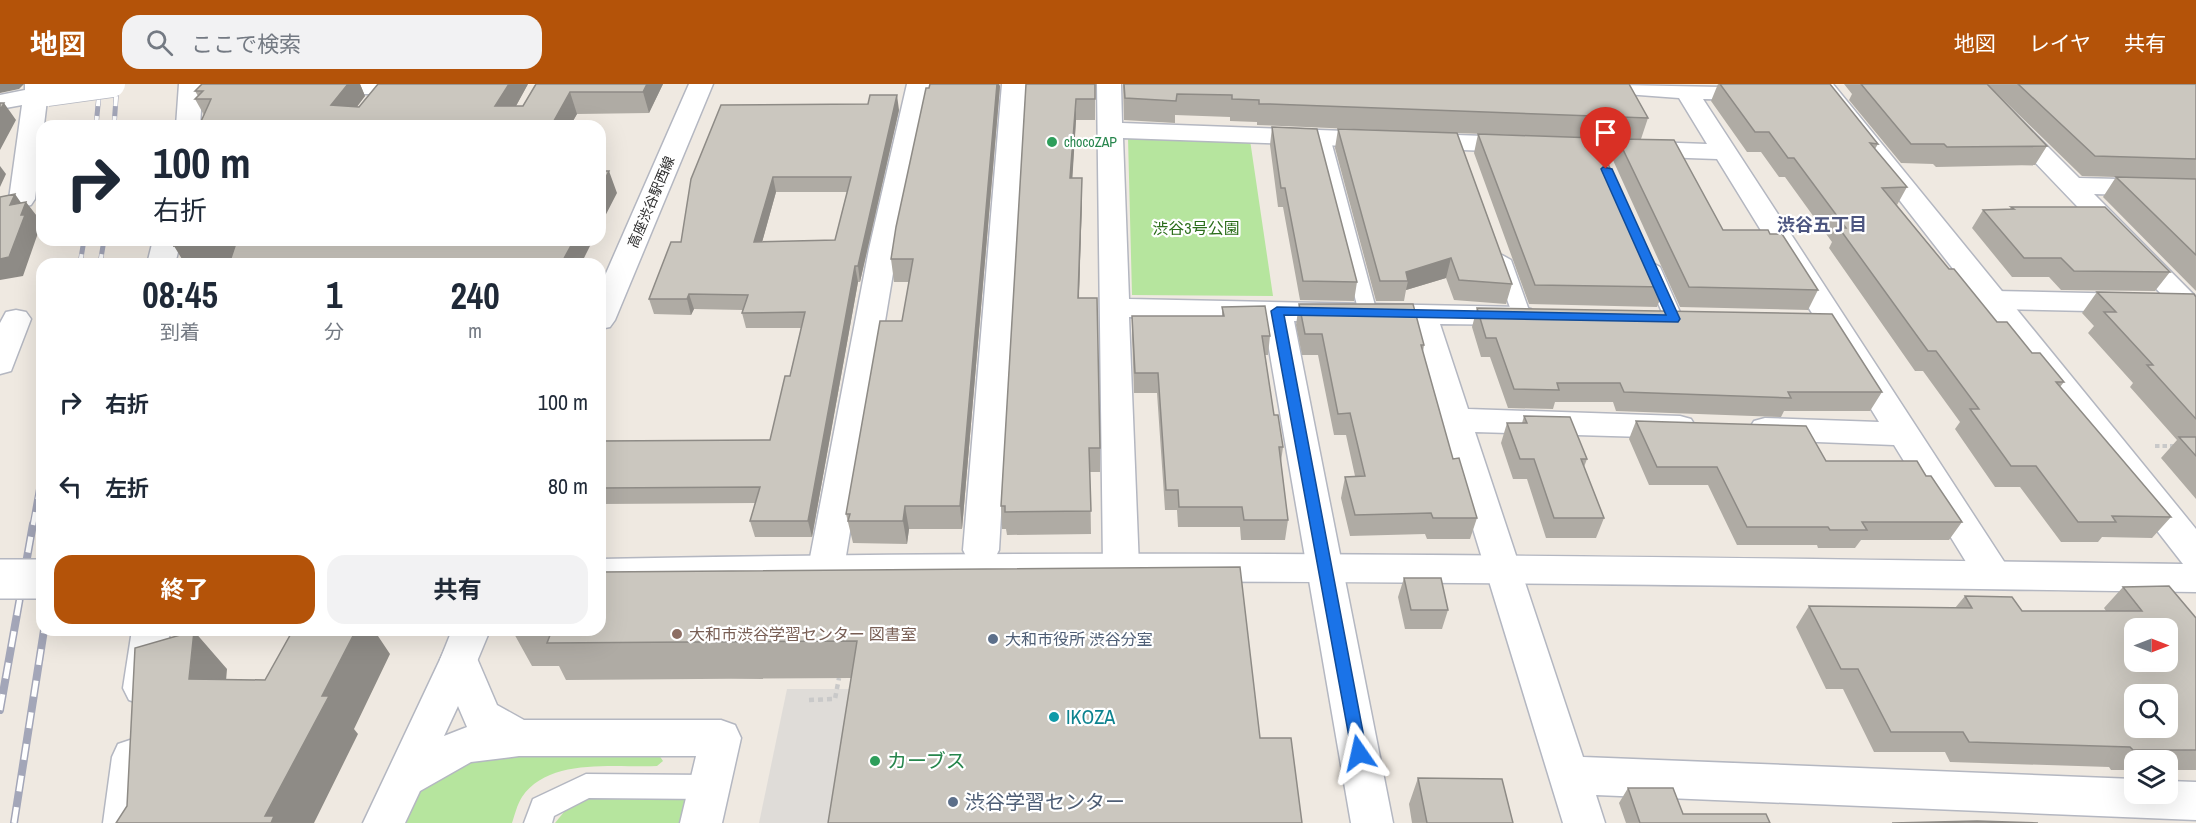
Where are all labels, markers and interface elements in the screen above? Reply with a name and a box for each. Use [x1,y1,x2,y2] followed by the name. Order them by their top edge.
[122,15,542,69] search box
[30,25,86,63] text: 地図
[143,26,176,59] icon: search
[191,29,301,59] text: ここで検索
[1954,29,1996,58] text: 地図
[2029,29,2091,58] text: レイヤ
[2124,29,2166,58] text: 共有
[1580,107,1631,169] pin
[1589,116,1622,149] icon: arrive
[1064,133,1117,151] place label: chocoZAP
[153,135,251,191] text: 100 m
[1045,135,1059,149] marker: chocoZAP
[54,144,132,222] icon: right
[624,153,678,251] street label: 高座渋谷駅西線
[153,192,207,228] text: 右折
[1777,212,1867,237] district label: 渋谷五丁目
[1152,217,1240,239] park label: 渋谷3号公園
[142,271,218,319] text: 08:45
[326,271,342,319] text: 1
[450,272,500,320] text: 240
[468,317,482,344] text: m
[160,318,200,345] text: 到着
[324,318,344,345] text: 分
[54,386,87,419] icon: right
[538,387,588,417] text: 100 m
[105,389,149,419] text: 右折
[54,470,87,503] icon: left
[548,471,588,501] text: 80 m
[105,473,149,503] text: 左折
[54,555,315,624] button: 終了
[327,555,588,624] button: 共有
[2124,618,2178,672] north arrow
[2124,618,2178,804] map controls
[689,623,917,645] place label: 大和市渋谷学習センター 図書室
[670,627,684,641] marker: 大和市渋谷学習センター 図書室
[1005,628,1153,650] place label: 大和市役所 渋谷分室
[986,632,1000,646] marker: 大和市役所 渋谷分室
[2124,684,2178,738] button: search
[1066,703,1115,730] place label: IKOZA
[1047,710,1061,724] marker: IKOZA
[1327,721,1391,785] position arrow
[887,747,966,774] place label: カーブス
[2124,750,2178,804] button: layers
[868,754,882,768] marker: カーブス
[965,788,1125,815] place label: 渋谷学習センター
[946,795,960,809] marker: 渋谷学習センター

